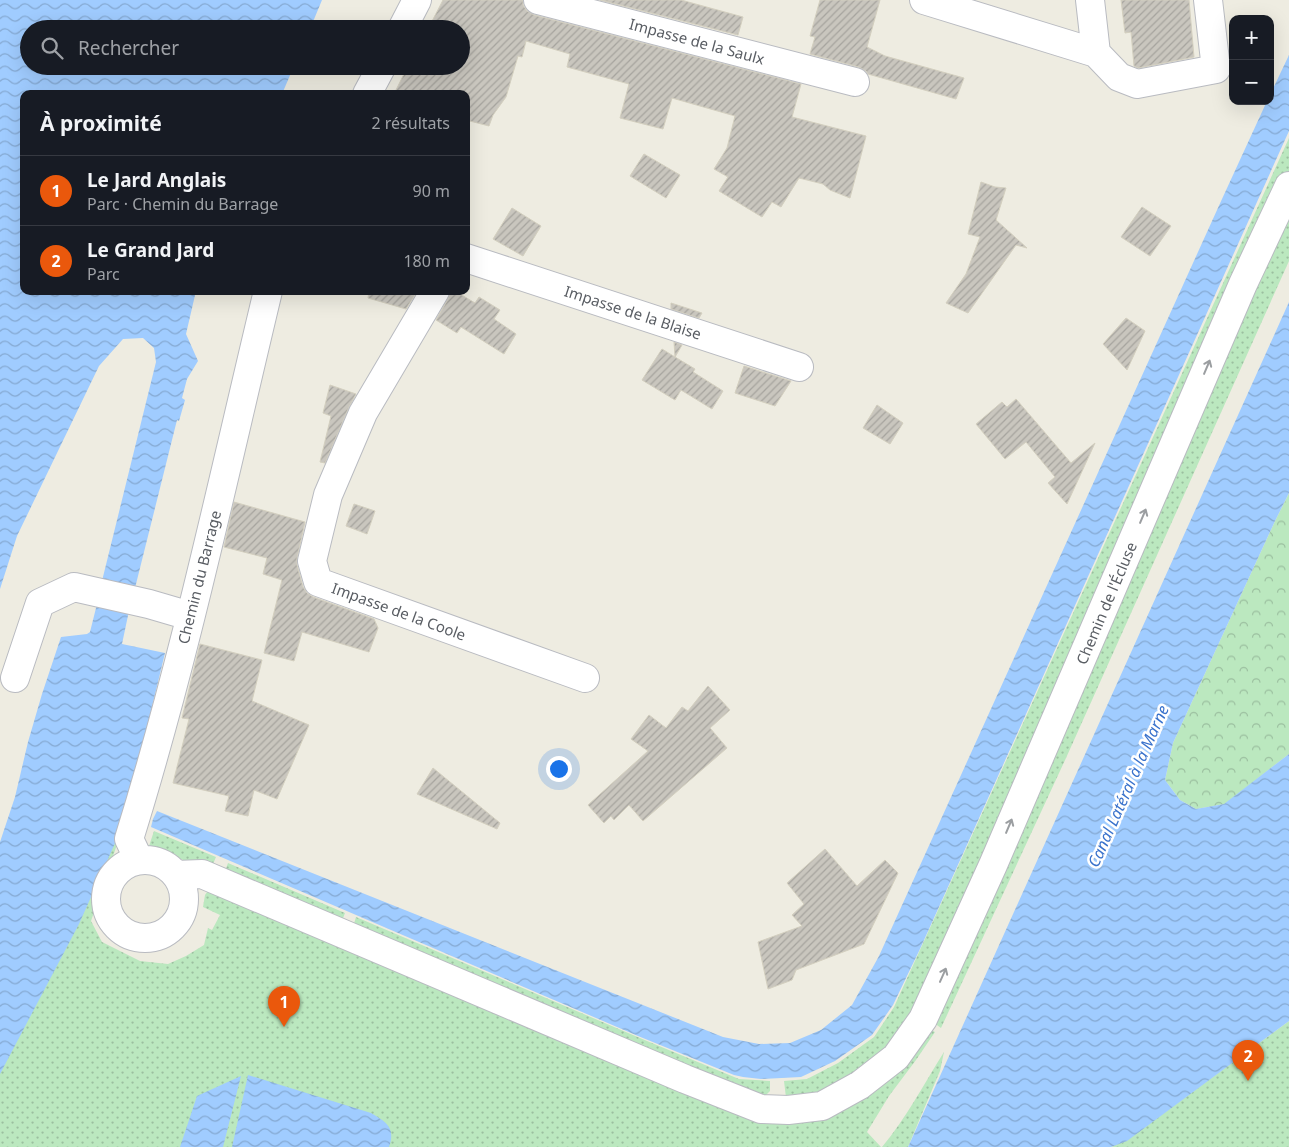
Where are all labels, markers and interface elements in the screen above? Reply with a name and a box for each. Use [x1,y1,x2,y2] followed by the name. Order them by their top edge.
[627,13,767,69] street label: Impasse de la Saulx
[1229,15,1274,105] map controls
[1229,15,1274,60] button: +
[20,20,470,75] search box
[38,34,66,62] icon: search
[78,35,179,61] text: Rechercher
[1229,60,1274,105] button: −
[40,109,162,137] text: À proximité
[372,112,450,134] text: 2 résultats
[87,167,226,193] text: Le Jard Anglais
[51,180,61,202] text: 1
[413,180,450,202] text: 90 m
[87,193,278,215] text: Parc · Chemin du Barrage
[87,237,214,263] text: Le Grand Jard
[51,250,61,272] text: 2
[403,250,450,272] text: 180 m
[87,263,120,285] text: Parc
[562,280,704,344] street label: Impasse de la Blaise
[1203,360,1213,375] one-way arrow
[173,508,225,646] street label: Chemin du Barrage
[1139,509,1149,524] one-way arrow
[1071,539,1141,667] street label: Chemin de l'Écluse
[329,577,469,645] street label: Impasse de la Coole
[1082,701,1174,871] water label: Canal Latéral à la Marne
[546,756,572,782] your location
[1005,819,1015,834] one-way arrow
[939,968,949,983] one-way arrow
[268,986,300,1027] pin: 1
[1232,1040,1264,1081] pin: 2

